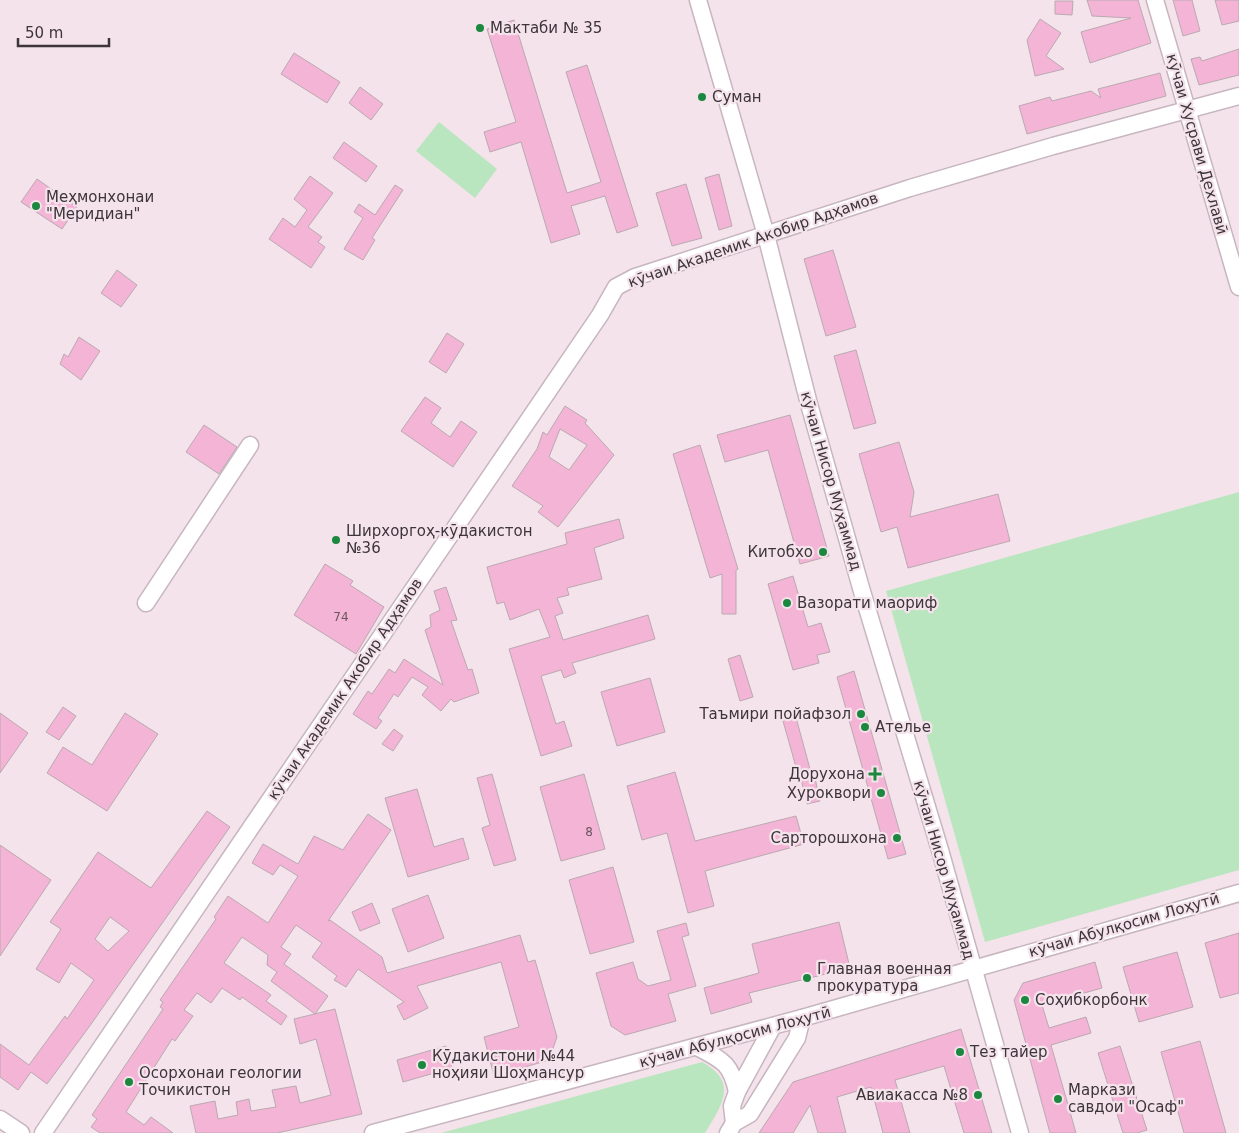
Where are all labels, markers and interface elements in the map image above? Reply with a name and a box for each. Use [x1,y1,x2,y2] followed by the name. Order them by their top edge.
[18,15,109,47] scale bar
[490,19,602,37] place label: Мактаби № 35
[474,22,486,34] marker: Мактаби № 35
[25,24,63,42] text: 50 m
[1163,52,1231,236] street label: кӯчаи Хусрави Дехлавӣ
[712,88,762,106] place label: Суман
[696,91,708,103] marker: Суман
[46,188,154,223] place label: Меҳмонхонаи "Меридиан"
[626,189,880,291] street label: кӯчаи Академик Акобир Адҳамов
[30,200,42,212] marker: Меҳмонхонаи "Меридиан"
[797,389,865,573] street label: кӯчаи Нисор Муҳаммад
[346,522,533,557] place label: Ширхоргоҳ-кӯдакистон №36
[330,534,342,546] marker: Ширхоргоҳ-кӯдакистон №36
[747,543,813,561] place label: Китобхо
[817,546,829,558] marker: Китобхо
[264,575,426,803] street label: кӯчаи Академик Акобир Адҳамов
[797,594,937,612] place label: Вазорати маориф
[781,597,793,609] marker: Вазорати маориф
[333,610,349,624] house number: 74
[698,705,851,723] place label: Таъмири пойафзол
[855,708,867,720] marker: Таъмири пойафзол
[875,718,931,736] place label: Ателье
[859,721,871,733] marker: Ателье
[789,765,865,783] place label: Дорухона
[869,768,881,780] marker: Дорухона
[910,778,978,962] street label: кӯчаи Нисор Муҳаммад
[787,784,871,802] place label: Хуроквори
[875,787,887,799] marker: Хуроквори
[585,825,593,839] house number: 8
[770,829,887,847] place label: Сарторошхона
[891,832,903,844] marker: Сарторошхона
[1027,889,1221,961] street label: кӯчаи Абулқосим Лоҳутӣ
[817,960,952,995] place label: Главная военная прокуратура
[801,972,813,984] marker: Главная военная прокуратура
[1035,991,1148,1009] place label: Соҳибкорбонк
[1019,994,1031,1006] marker: Соҳибкорбонк
[637,1003,833,1071] street label: кӯчаи Абулқосим Лоҳутӣ
[969,1043,1048,1061] place label: Тез тайер
[954,1046,966,1058] marker: Тез тайер
[432,1047,584,1082] place label: Кӯдакистони №44 ноҳияи Шоҳмансур
[416,1059,428,1071] marker: Кӯдакистони №44 ноҳияи Шоҳмансур
[138,1064,302,1099] place label: Осорхонаи геологии Точикистон
[123,1076,135,1088] marker: Осорхонаи геологии Точикистон
[1068,1081,1184,1116] place label: Маркази савдои "Осаф"
[856,1086,968,1104] place label: Авиакасса №8
[972,1089,984,1101] marker: Авиакасса №8
[1052,1093,1064,1105] marker: Маркази савдои "Осаф"

